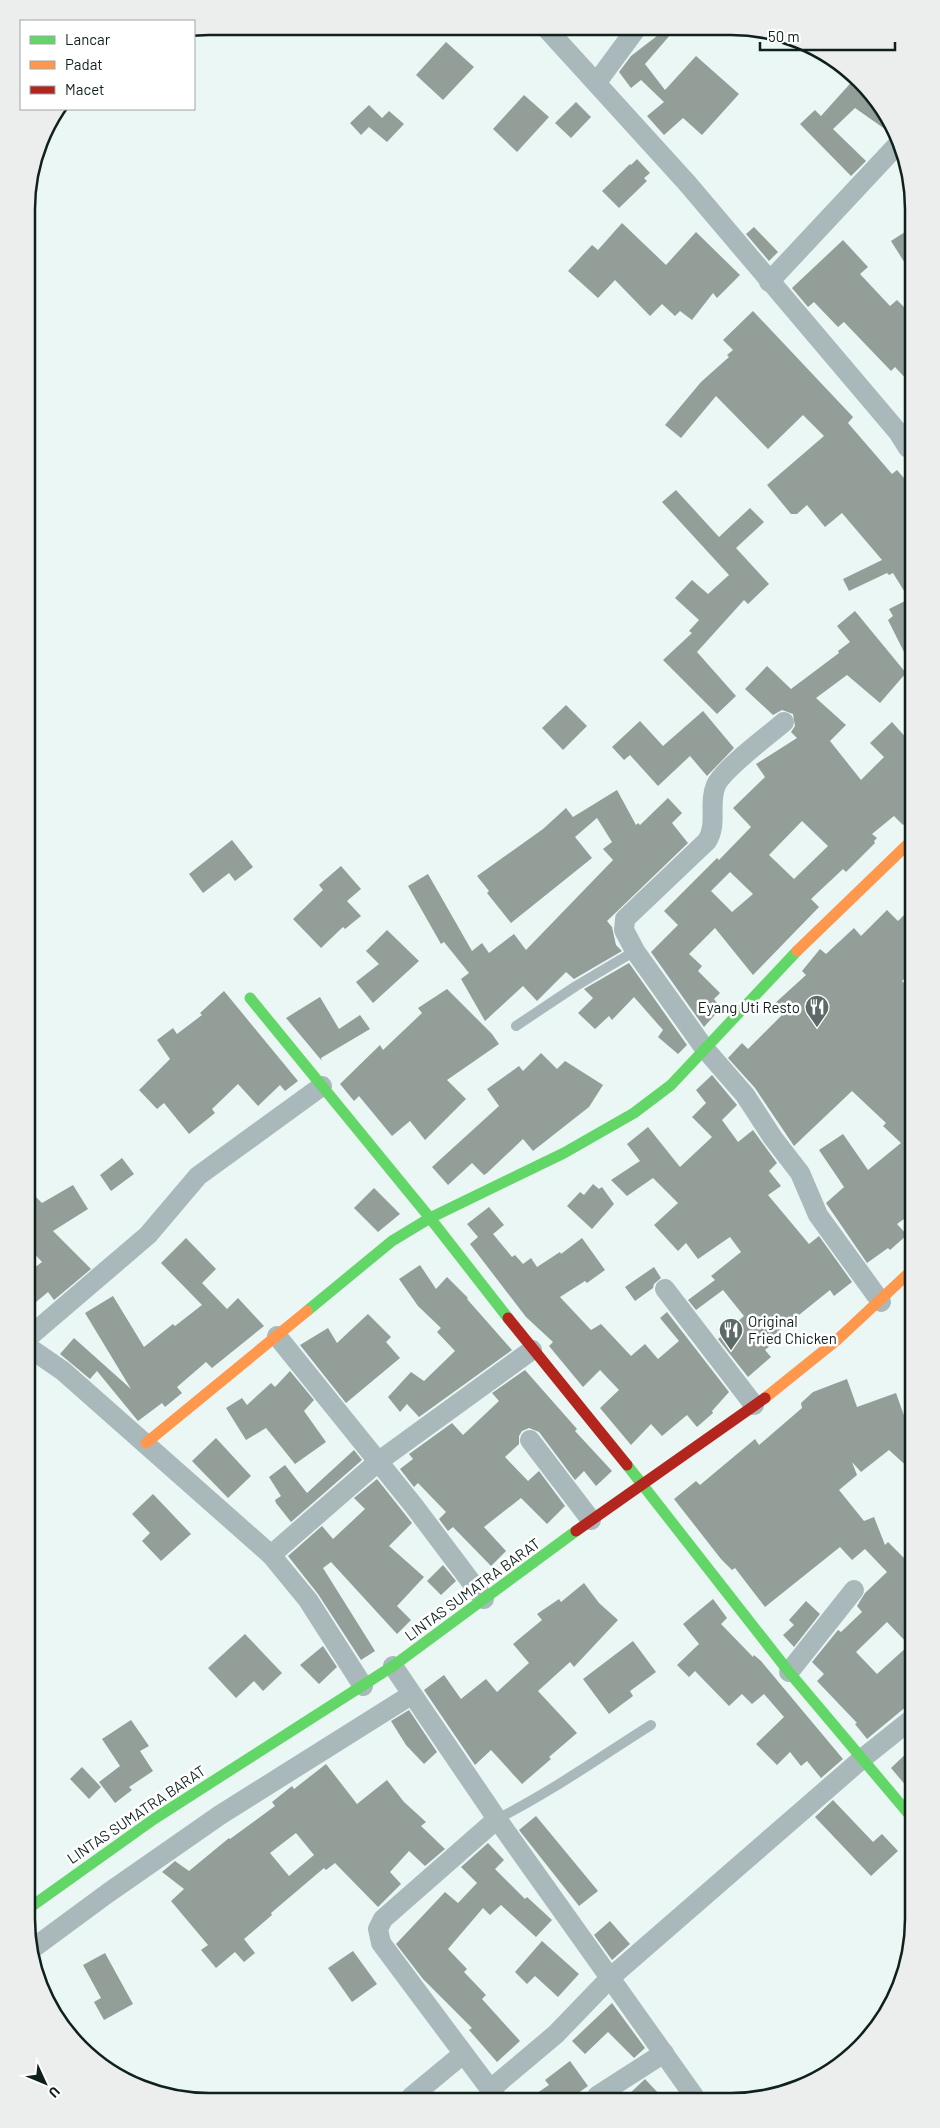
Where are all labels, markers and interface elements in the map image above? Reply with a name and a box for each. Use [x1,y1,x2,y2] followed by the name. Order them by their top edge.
[20,20,195,110] legend
[760,20,895,52] scale bar
[768,27,800,45] text: 50 m
[65,30,111,48] text: Lancar
[65,55,103,73] text: Padat
[65,80,105,98] text: Macet
[804,994,830,1028] restaurant icon: Eyang Uti Resto
[698,998,800,1016] place label: Eyang Uti Resto
[748,1312,837,1347] place label: Original Fried Chicken
[718,1317,744,1351] restaurant icon: Original Fried Chicken
[401,1534,543,1644] street label: LINTAS SUMATRA BARAT
[63,1761,209,1867] street label: LINTAS SUMATRA BARAT
[20,2058,70,2108] north arrow
[45,2083,64,2102] text: U

